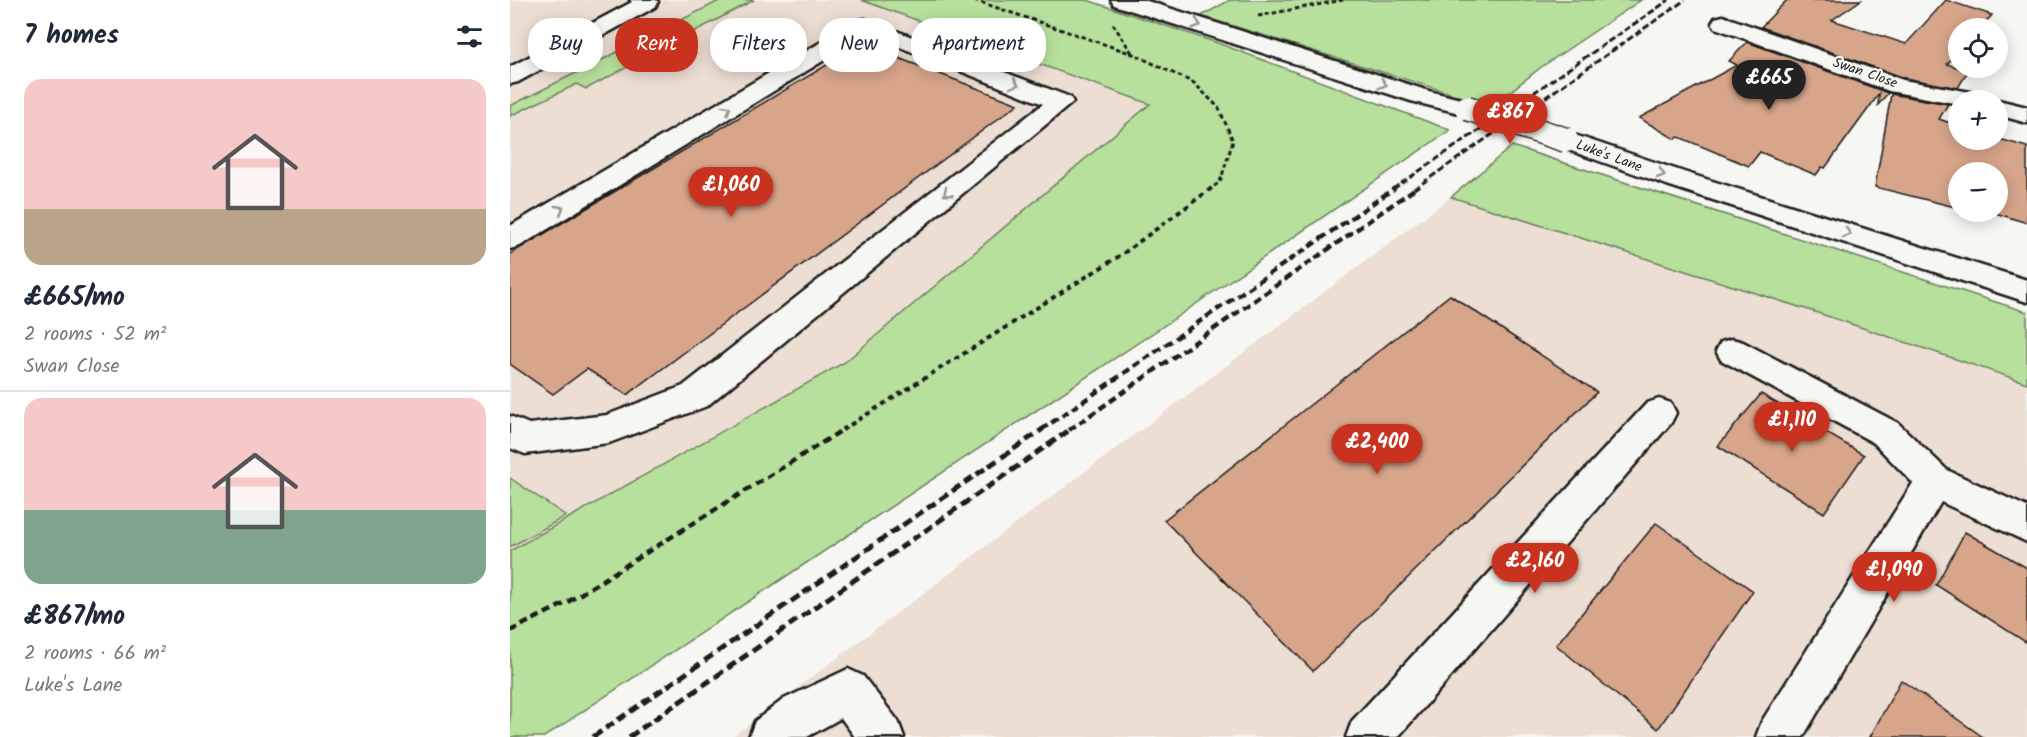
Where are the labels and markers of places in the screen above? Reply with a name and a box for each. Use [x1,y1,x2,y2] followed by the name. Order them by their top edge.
[1733,60,1805,111] pin: £665
[1474,94,1546,145] pin: £867
[682,167,780,218] pin: £1,060
[1743,402,1841,453] pin: £1,110
[1328,424,1426,475] pin: £2,400
[1486,543,1584,594] pin: £2,160
[1845,552,1943,603] pin: £1,090

